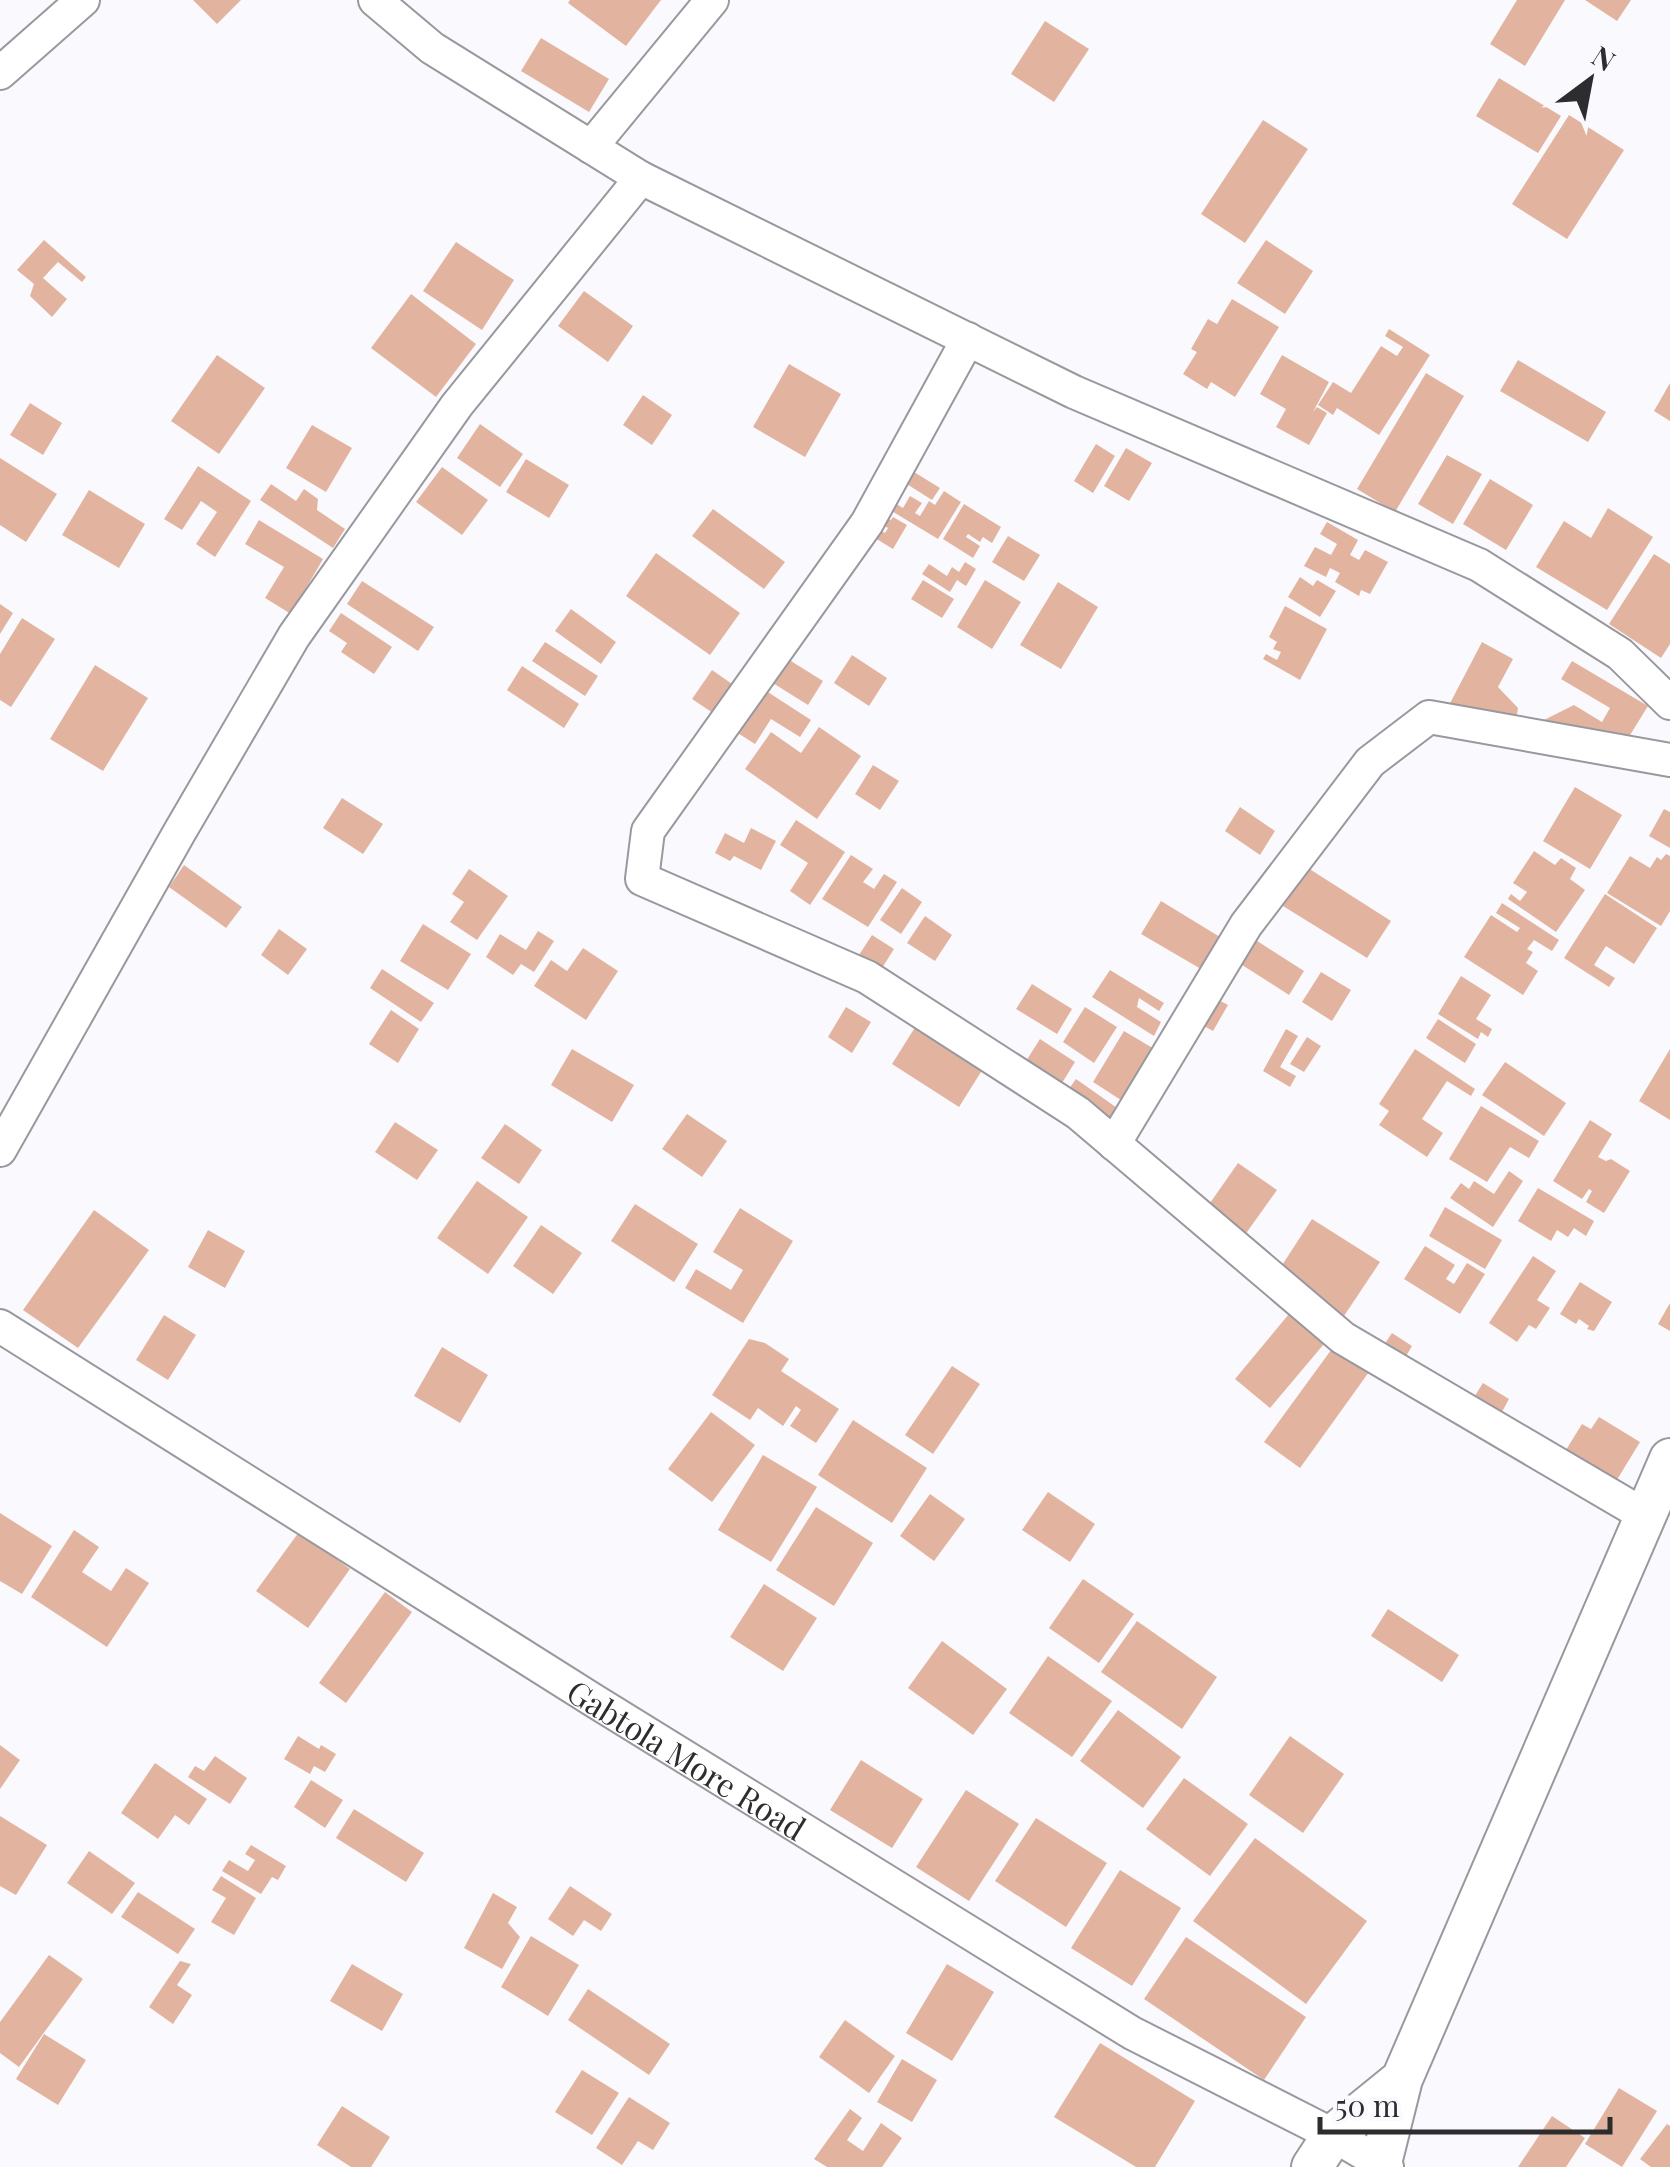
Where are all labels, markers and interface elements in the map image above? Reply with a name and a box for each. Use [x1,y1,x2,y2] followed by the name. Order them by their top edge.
[1540,30,1640,130] north arrow
[1586,36,1622,79] text: N
[560,1668,815,1848] street label: Gabtola More Road
[1320,2072,1610,2134] scale bar
[1335,2085,1400,2125] text: 50 m

